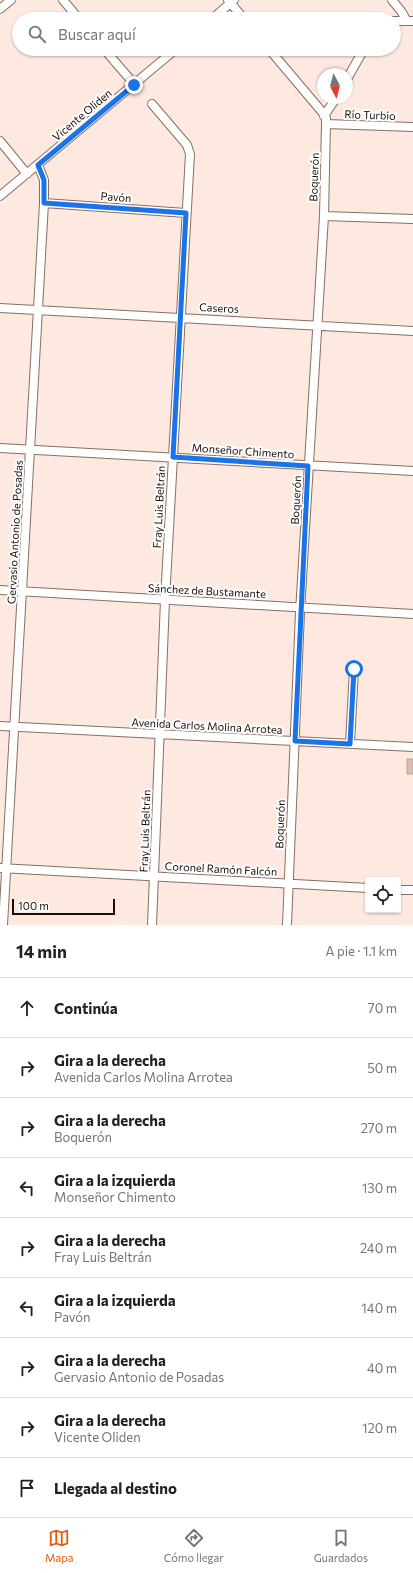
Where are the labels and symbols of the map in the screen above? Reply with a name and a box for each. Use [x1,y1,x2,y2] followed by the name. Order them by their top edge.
[317,68,353,104] north arrow
[125,76,143,94] route end
[49,86,114,143] street label: Vicente Oliden
[344,107,396,122] street label: Río Turbio
[306,152,321,202] street label: Boquerón
[100,189,132,204] street label: Pavón
[199,300,239,315] street label: Caseros
[191,440,295,461] street label: Monseñor Chimento
[4,460,25,604] street label: Gervasio Antonio de Posadas
[150,465,167,549] street label: Fray Luis Beltrán
[288,475,303,525] street label: Boquerón
[148,581,267,600] street label: Sánchez de Bustamante
[345,660,363,678] route start
[131,715,283,736] street label: Avenida Carlos Molina Arrotea
[137,789,152,873] street label: Fray Luis Beltrán
[272,799,287,849] street label: Boquerón
[165,859,278,878] street label: Coronel Ramón Falcón
[12,897,115,916] scale bar

